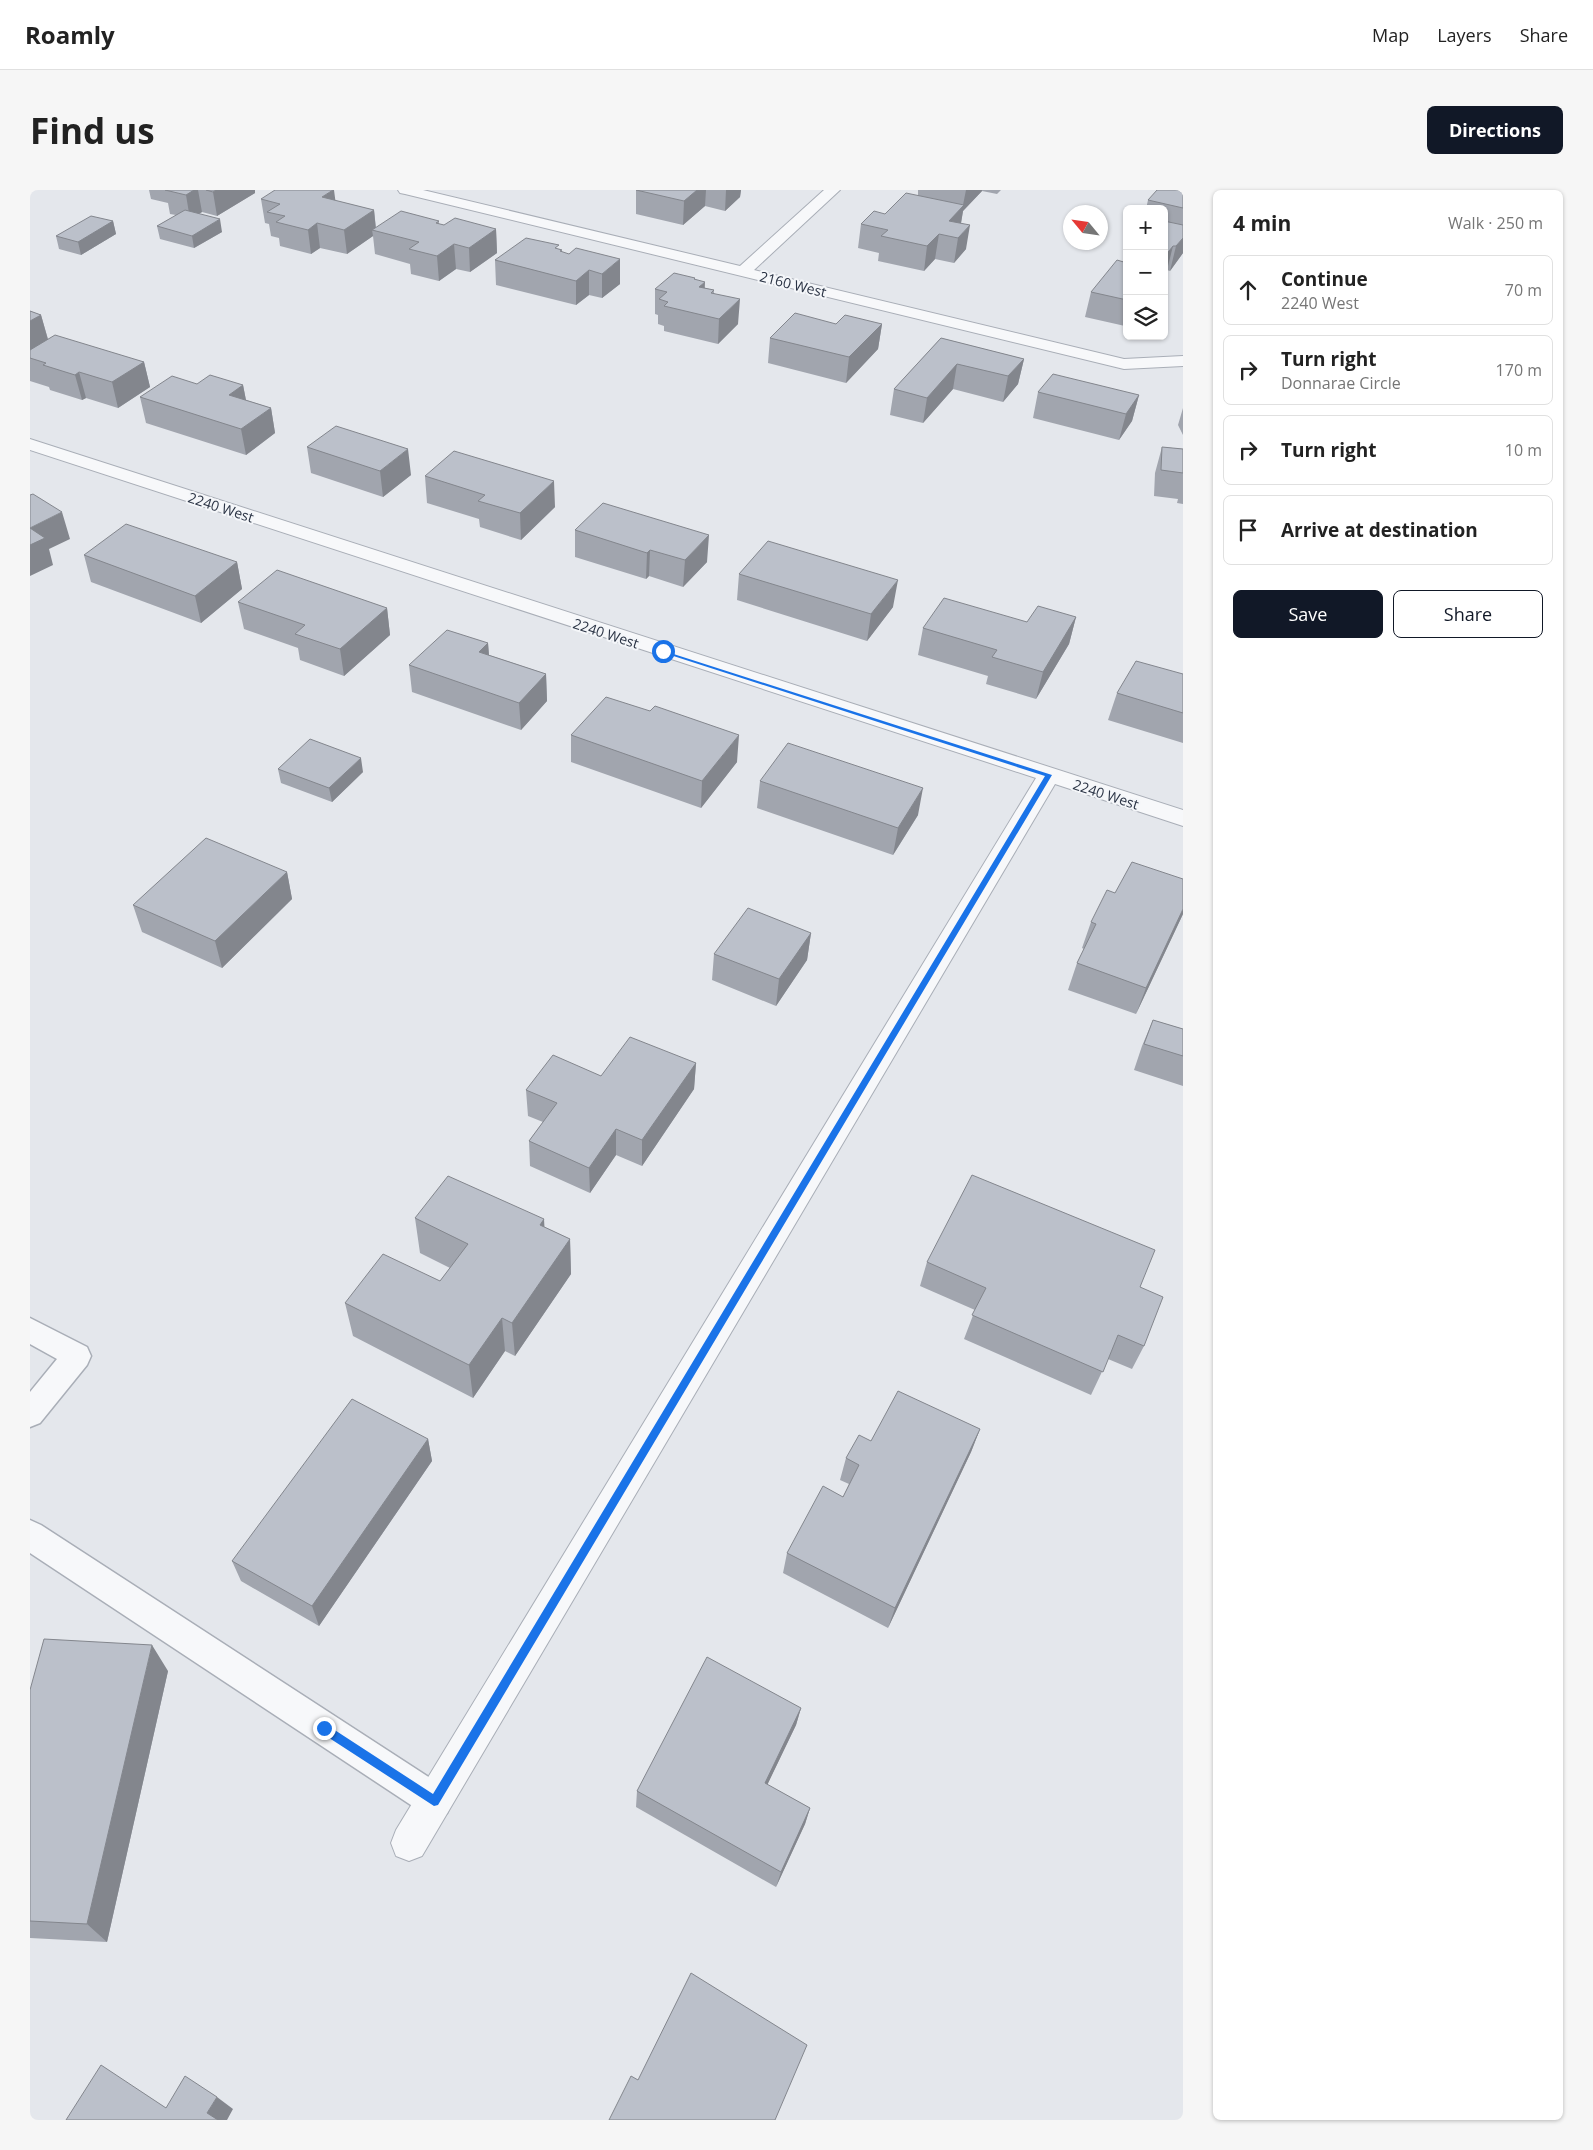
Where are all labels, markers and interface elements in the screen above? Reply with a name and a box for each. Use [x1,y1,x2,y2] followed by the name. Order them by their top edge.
[25,18,115,51] text: Roamly
[1372,23,1409,47] text: Map
[1437,23,1492,47] text: Layers
[1520,23,1568,47] text: Share
[1427,106,1563,154] button: Directions
[30,107,155,154] text: Find us
[1063,205,1108,250] north arrow
[1123,205,1168,340] map controls
[1123,205,1168,250] button: +
[1233,209,1291,237] text: 4 min
[1448,212,1543,234] text: Walk · 250 m
[1123,250,1168,295] button: −
[1281,266,1368,292] text: Continue
[758,267,828,301] street label: 2160 West
[1234,276,1262,304] icon: ahead
[1505,279,1542,301] text: 70 m
[1281,292,1359,314] text: 2240 West
[1123,295,1168,340] button: layers
[1281,346,1376,372] text: Turn right
[1234,356,1262,384] icon: right
[1496,359,1542,381] text: 170 m
[1281,372,1401,394] text: Donnarae Circle
[1234,436,1262,464] icon: right
[1281,437,1376,463] text: Turn right
[1505,439,1542,461] text: 10 m
[186,487,256,527] street label: 2240 West
[1234,516,1262,544] icon: arrive
[1281,517,1478,543] text: Arrive at destination
[1233,590,1383,638] button: Save
[1393,590,1543,638] button: Share
[571,613,641,653] street label: 2240 West
[652,640,675,663] route start
[1071,774,1141,814] street label: 2240 West
[313,1717,336,1740] route end

